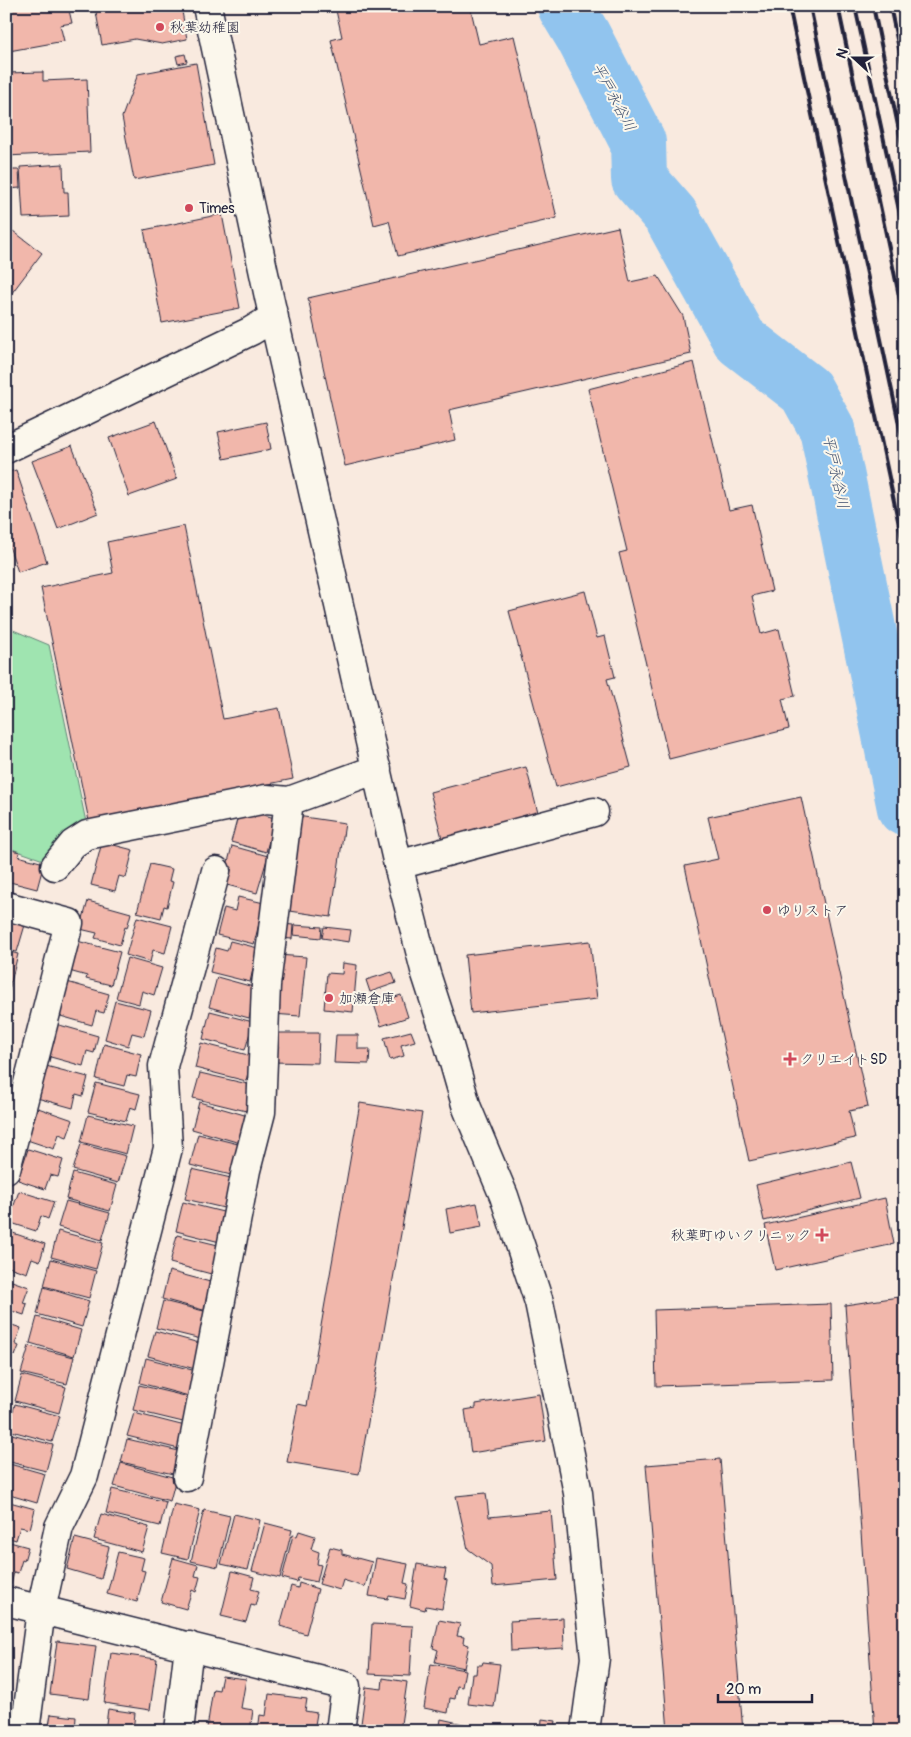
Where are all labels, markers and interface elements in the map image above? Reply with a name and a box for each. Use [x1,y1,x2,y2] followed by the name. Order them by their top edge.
[170,19,240,36] place label: 秋葉幼稚園
[154,21,166,33] marker: 秋葉幼稚園
[828,32,878,82] north arrow
[833,46,852,61] text: N
[588,60,640,135] water label: 平戸永谷川
[199,200,235,217] place label: Times
[183,202,195,214] marker: Times
[818,433,853,511] water label: 平戸永谷川
[777,902,848,919] place label: ゆりストア
[761,904,773,916] marker: ゆりストア
[339,990,395,1007] place label: 加瀬倉庫
[323,992,335,1004] marker: 加瀬倉庫
[800,1051,887,1068] place label: クリエイトSD
[784,1053,796,1065] marker: クリエイトSD
[671,1227,811,1244] place label: 秋葉町ゆいクリニック
[815,1228,829,1242] marker: 秋葉町ゆいクリニック
[718,1672,812,1704] scale bar
[726,1680,761,1699] text: 20 m

